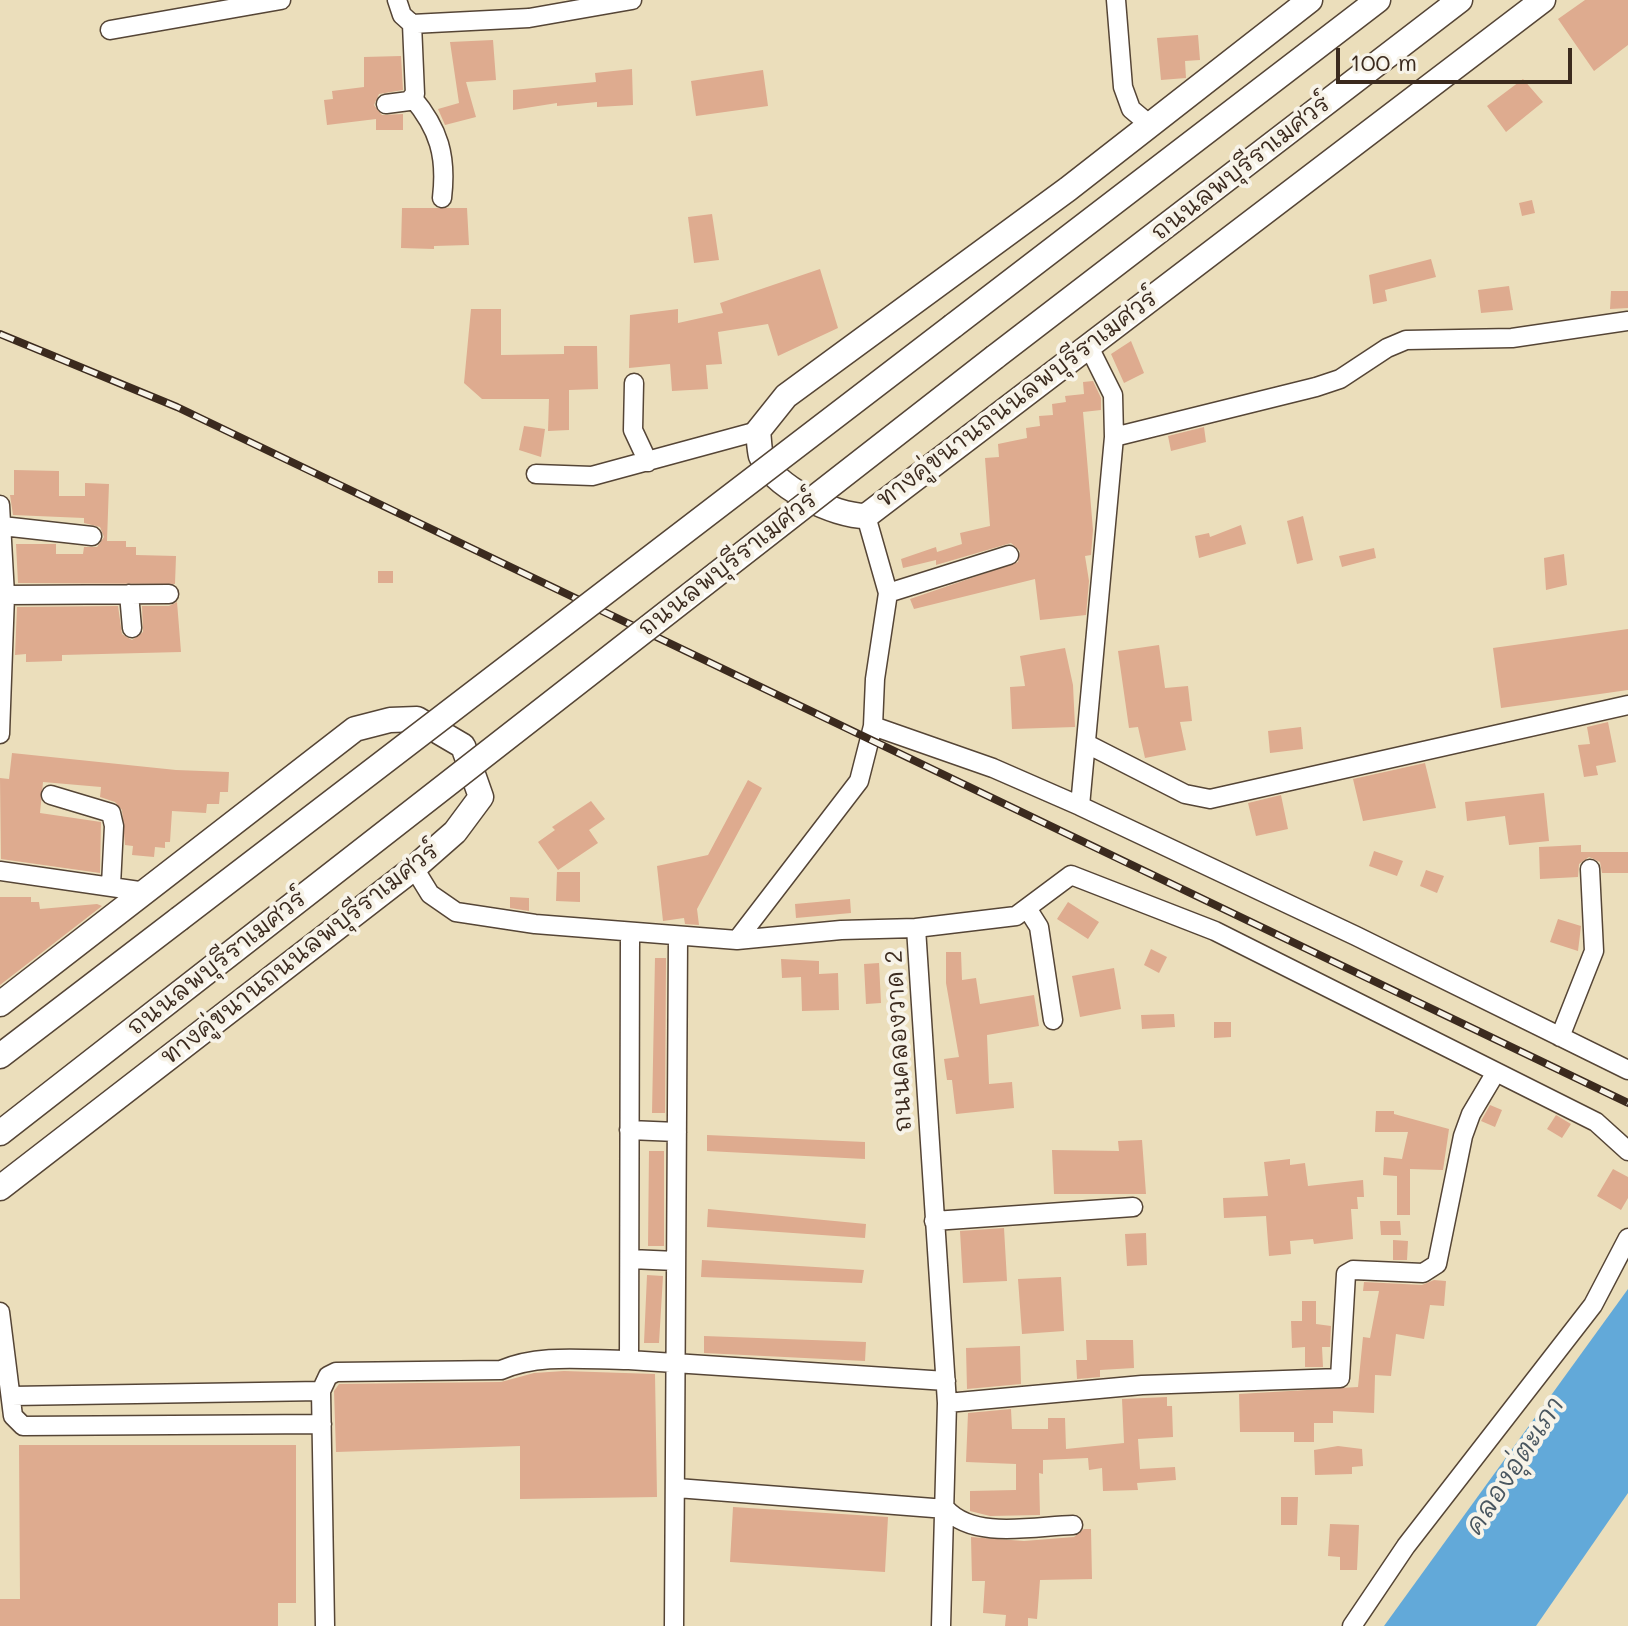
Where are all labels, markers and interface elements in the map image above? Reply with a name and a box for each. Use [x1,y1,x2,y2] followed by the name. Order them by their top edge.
[1340,32,1576,82] scale bar
[1350,46,1417,77] text: 100 m
[1146,89,1336,247] street label: ถนนลพบุรีราเมศวร์
[871,284,1163,514] street label: ทางคู่ขนานถนนลพบุรีราเมศวร์
[633,485,823,643] street label: ถนนลพบุรีราเมศวร์
[155,836,445,1072] street label: ทางคู่ขนานถนนลพบุรีราเมศวร์
[122,884,312,1042] street label: ถนนลพบุรีราเมศวร์
[880,949,918,1133] street label: ถนนคลองวาด 2
[1459,1391,1571,1541] water label: คลองอุ่ตะเภา

